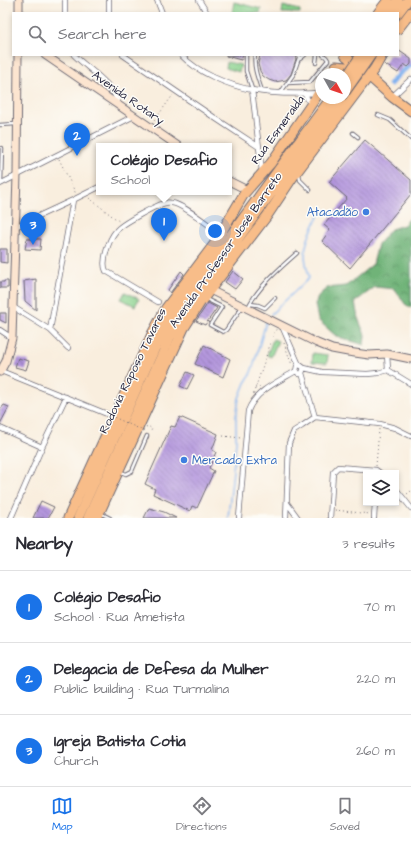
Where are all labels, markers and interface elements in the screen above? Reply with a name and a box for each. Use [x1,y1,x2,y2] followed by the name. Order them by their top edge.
[12,12,399,56] search box
[26,23,48,45] icon: search
[58,24,147,45] text: Search here
[88,67,168,130] street label: Avenida Rotary
[315,68,351,104] north arrow
[247,92,309,168] street label: Rua Esmeralda
[64,123,90,156] pin: 2
[96,143,232,195] popup
[111,150,217,171] text: Colégio Desafio
[166,169,287,331] street label: Avenida Professor José Barreto
[111,171,150,189] text: School
[307,204,358,221] place label: Atacadão
[361,207,371,217] marker: Atacadão
[151,208,177,241] pin: 1
[20,212,46,245] pin: 3
[205,221,225,241] your location
[95,305,171,437] street label: Rodovia Raposo Tavares
[192,452,277,469] place label: Mercado Extra
[179,455,189,465] marker: Mercado Extra
[363,470,399,506] map controls
[363,470,399,506] button: layers
[16,532,73,556] text: Nearby
[342,535,395,553] text: 3 results
[54,587,161,608] text: Colégio Desafio
[28,598,30,616] text: 1
[363,598,395,616] text: 70 m
[54,608,185,626] text: School · Rua Ametista
[54,659,268,680] text: Delegacia de Defesa da Mulher
[25,670,33,688] text: 2
[357,670,395,688] text: 220 m
[54,680,229,698] text: Public building · Rua Turmalina
[54,731,186,752] text: Igreja Batista Cotia
[26,742,32,760] text: 3
[356,742,395,760] text: 260 m
[54,752,98,770] text: Church
[51,795,73,834] tab: Map
[176,795,227,834] tab: Directions
[330,795,360,834] tab: Saved

